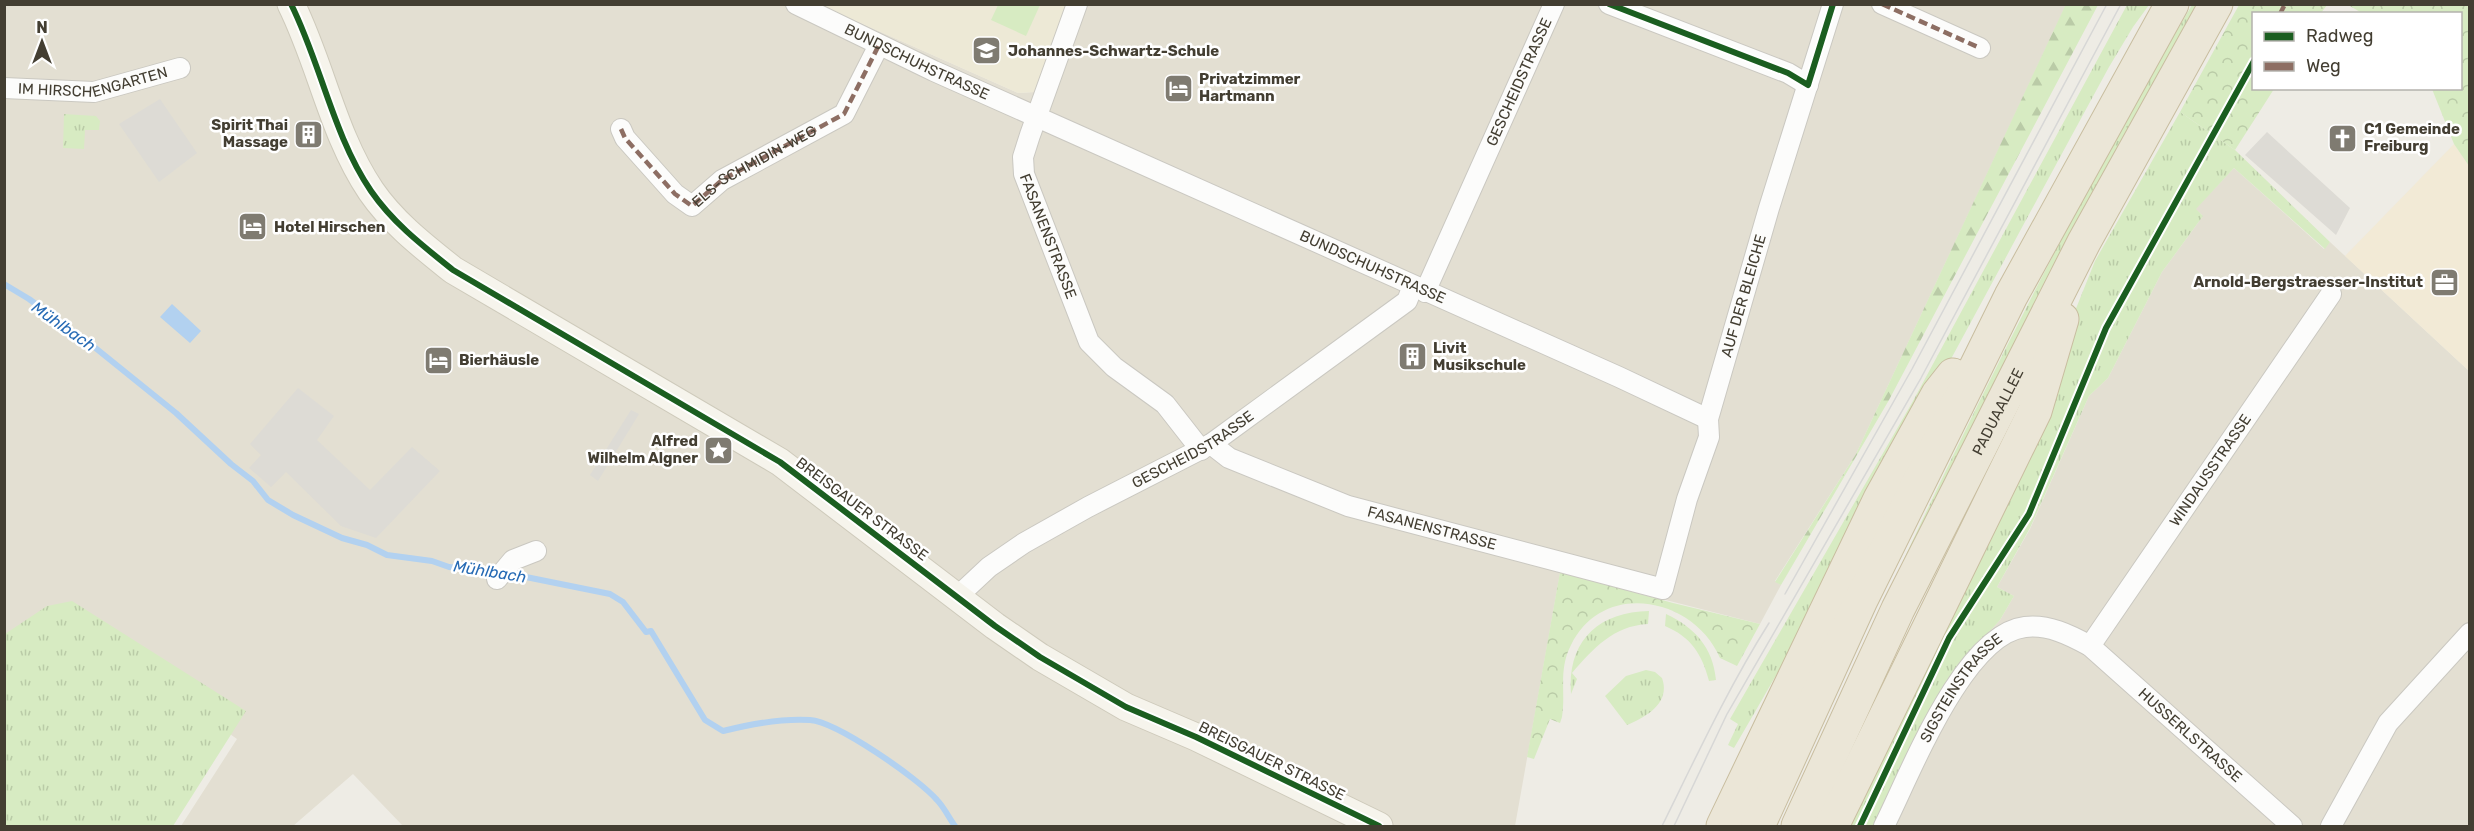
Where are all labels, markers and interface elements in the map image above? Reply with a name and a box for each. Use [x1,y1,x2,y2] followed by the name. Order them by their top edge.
[12,12,72,72] north arrow
[2252,12,2462,90] legend
[1483,15,1556,149] street label: GESCHEIDSTRASSE
[36,18,48,37] text: N
[842,20,992,104] street label: BUNDSCHUHSTRASSE
[2306,25,2373,47] text: Radweg
[971,35,1003,67] school or university icon: Johannes-Schwartz-Schule
[1008,42,1219,60] place label: Johannes-Schwartz-Schule
[2306,55,2341,77] text: Weg
[18,63,170,101] street label: IM HIRSCHENGARTEN
[1199,70,1301,105] place label: Privatzimmer Hartmann
[1162,72,1194,104] hotel icon: Privatzimmer Hartmann
[211,116,288,151] place label: Spirit Thai Massage
[293,118,325,150] building icon: Spirit Thai Massage
[2364,120,2460,155] place label: C1 Gemeinde Freiburg
[688,122,820,211] street label: ELS-SCHMIDIN-WEG
[2327,122,2359,154] church icon: C1 Gemeinde Freiburg
[1016,171,1080,301] street label: FASANENSTRASSE
[237,211,269,243] hotel icon: Hotel Hirschen
[274,218,385,236] place label: Hotel Hirschen
[1297,227,1449,307] street label: BUNDSCHUHSTRASSE
[1717,232,1770,359] street label: AUF DER BLEICHE
[2428,266,2460,298] office icon: Arnold-Bergstraesser-Institut
[2194,273,2423,291] place label: Arnold-Bergstraesser-Institut
[28,298,99,355] water label: Mühlbach
[1433,339,1526,374] place label: Livit Musikschule
[1396,341,1428,373] building icon: Livit Musikschule
[422,344,454,376] hotel icon: Bierhäusle
[459,351,539,369] place label: Bierhäusle
[1968,365,2027,458] street label: PADUAALLEE
[1129,407,1257,492] street label: GESCHEIDSTRASSE
[2166,411,2255,530] street label: WINDAUSSTRASSE
[588,432,698,467] place label: Alfred Wilhelm Algner
[703,434,735,466] place icon: Alfred Wilhelm Algner
[792,453,932,565] street label: BREISGAUER STRASSE
[1366,503,1498,554] street label: FASANENSTRASSE
[452,556,528,587] water label: Mühlbach
[1916,629,2006,746] street label: SIGSTEINSTRASSE
[2135,684,2246,786] street label: HUSSERLSTRASSE
[1196,718,1348,804] street label: BREISGAUER STRASSE

